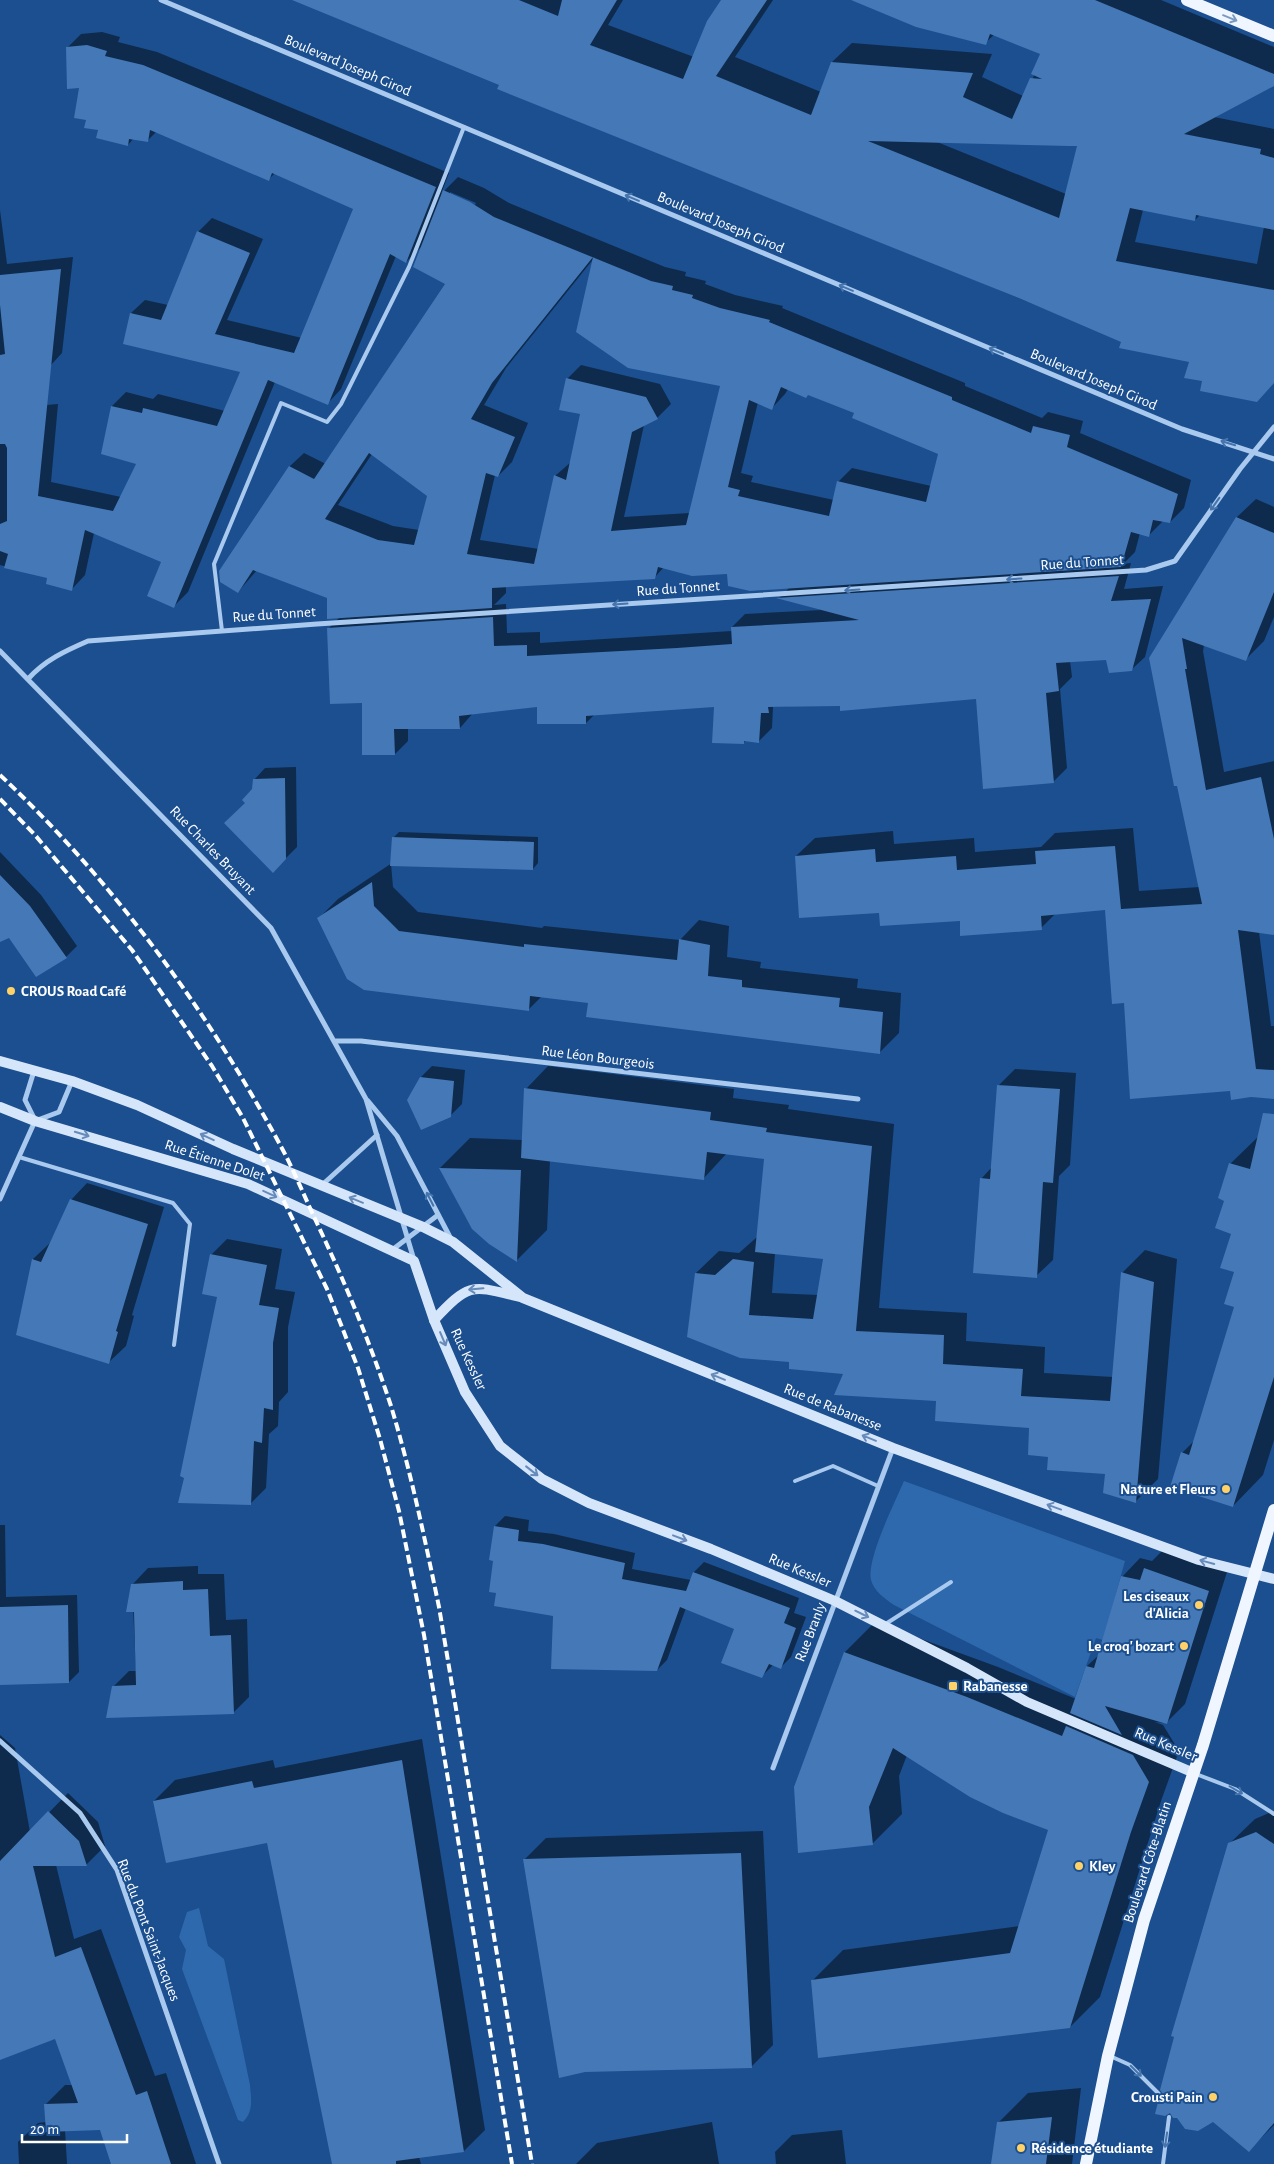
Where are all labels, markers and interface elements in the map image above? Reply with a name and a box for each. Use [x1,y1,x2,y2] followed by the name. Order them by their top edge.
[1222,14,1237,23] one-way arrow
[282,32,414,99] street label: Boulevard Joseph Girod
[655,189,787,256] street label: Boulevard Joseph Girod
[625,192,640,202] one-way arrow
[839,282,854,292] one-way arrow
[989,346,1004,355] one-way arrow
[1028,346,1160,413] street label: Boulevard Joseph Girod
[1220,437,1236,447] one-way arrow
[1210,497,1220,511] one-way arrow
[1040,552,1124,573] street label: Rue du Tonnet
[1006,574,1022,583] one-way arrow
[636,578,720,599] street label: Rue du Tonnet
[844,585,860,594] one-way arrow
[612,600,628,609] one-way arrow
[232,604,316,625] street label: Rue du Tonnet
[167,803,259,898] street label: Rue Charles Bruyant
[21,984,126,999] place label: CROUS Road Café
[5,985,17,997] marker: CROUS Road Café
[541,1043,655,1072] street label: Rue Léon Bourgeois
[73,1130,89,1140] one-way arrow
[200,1131,215,1141] one-way arrow
[163,1135,268,1184] street label: Rue Étienne Dolet
[262,1190,277,1199] one-way arrow
[425,1192,434,1207] one-way arrow
[349,1195,364,1205] one-way arrow
[468,1284,484,1294] one-way arrow
[448,1326,489,1393] street label: Rue Kessler
[438,1331,448,1346] one-way arrow
[711,1372,726,1381] one-way arrow
[782,1381,884,1434] street label: Rue de Rabanesse
[862,1433,877,1443] one-way arrow
[525,1466,538,1477] one-way arrow
[1120,1482,1216,1497] place label: Nature et Fleurs
[1220,1483,1232,1495] marker: Nature et Fleurs
[1047,1502,1062,1511] one-way arrow
[672,1533,687,1543] one-way arrow
[766,1551,833,1590] street label: Rue Kessler
[1199,1557,1215,1566] one-way arrow
[1123,1589,1189,1621] place label: Les ciseaux d'Alicia
[1193,1599,1205,1611] marker: Les ciseaux d'Alicia
[792,1600,829,1664] street label: Rue Branly
[854,1610,869,1619] one-way arrow
[1088,1639,1174,1654] place label: Le croq' bozart
[1178,1640,1190,1652] marker: Le croq' bozart
[963,1679,1028,1694] place label: Rabanesse
[947,1680,959,1692] marker: Rabanesse
[1132,1725,1199,1764] street label: Rue Kessler
[1228,1785,1242,1795] one-way arrow
[1121,1800,1174,1925] street label: Boulevard Côte-Blatin
[114,1857,183,2003] street label: Rue du Pont Saint-Jacques
[1089,1859,1116,1874] place label: Kley
[1073,1860,1085,1872] marker: Kley
[1130,2065,1143,2077] one-way arrow
[1131,2090,1203,2105] place label: Crousti Pain
[1207,2091,1219,2103] marker: Crousti Pain
[22,2112,128,2144] scale bar
[30,2122,59,2137] text: 20 m
[1161,2132,1171,2148] one-way arrow
[1031,2141,1153,2156] place label: Résidence étudiante
[1015,2142,1027,2154] marker: Résidence étudiante

